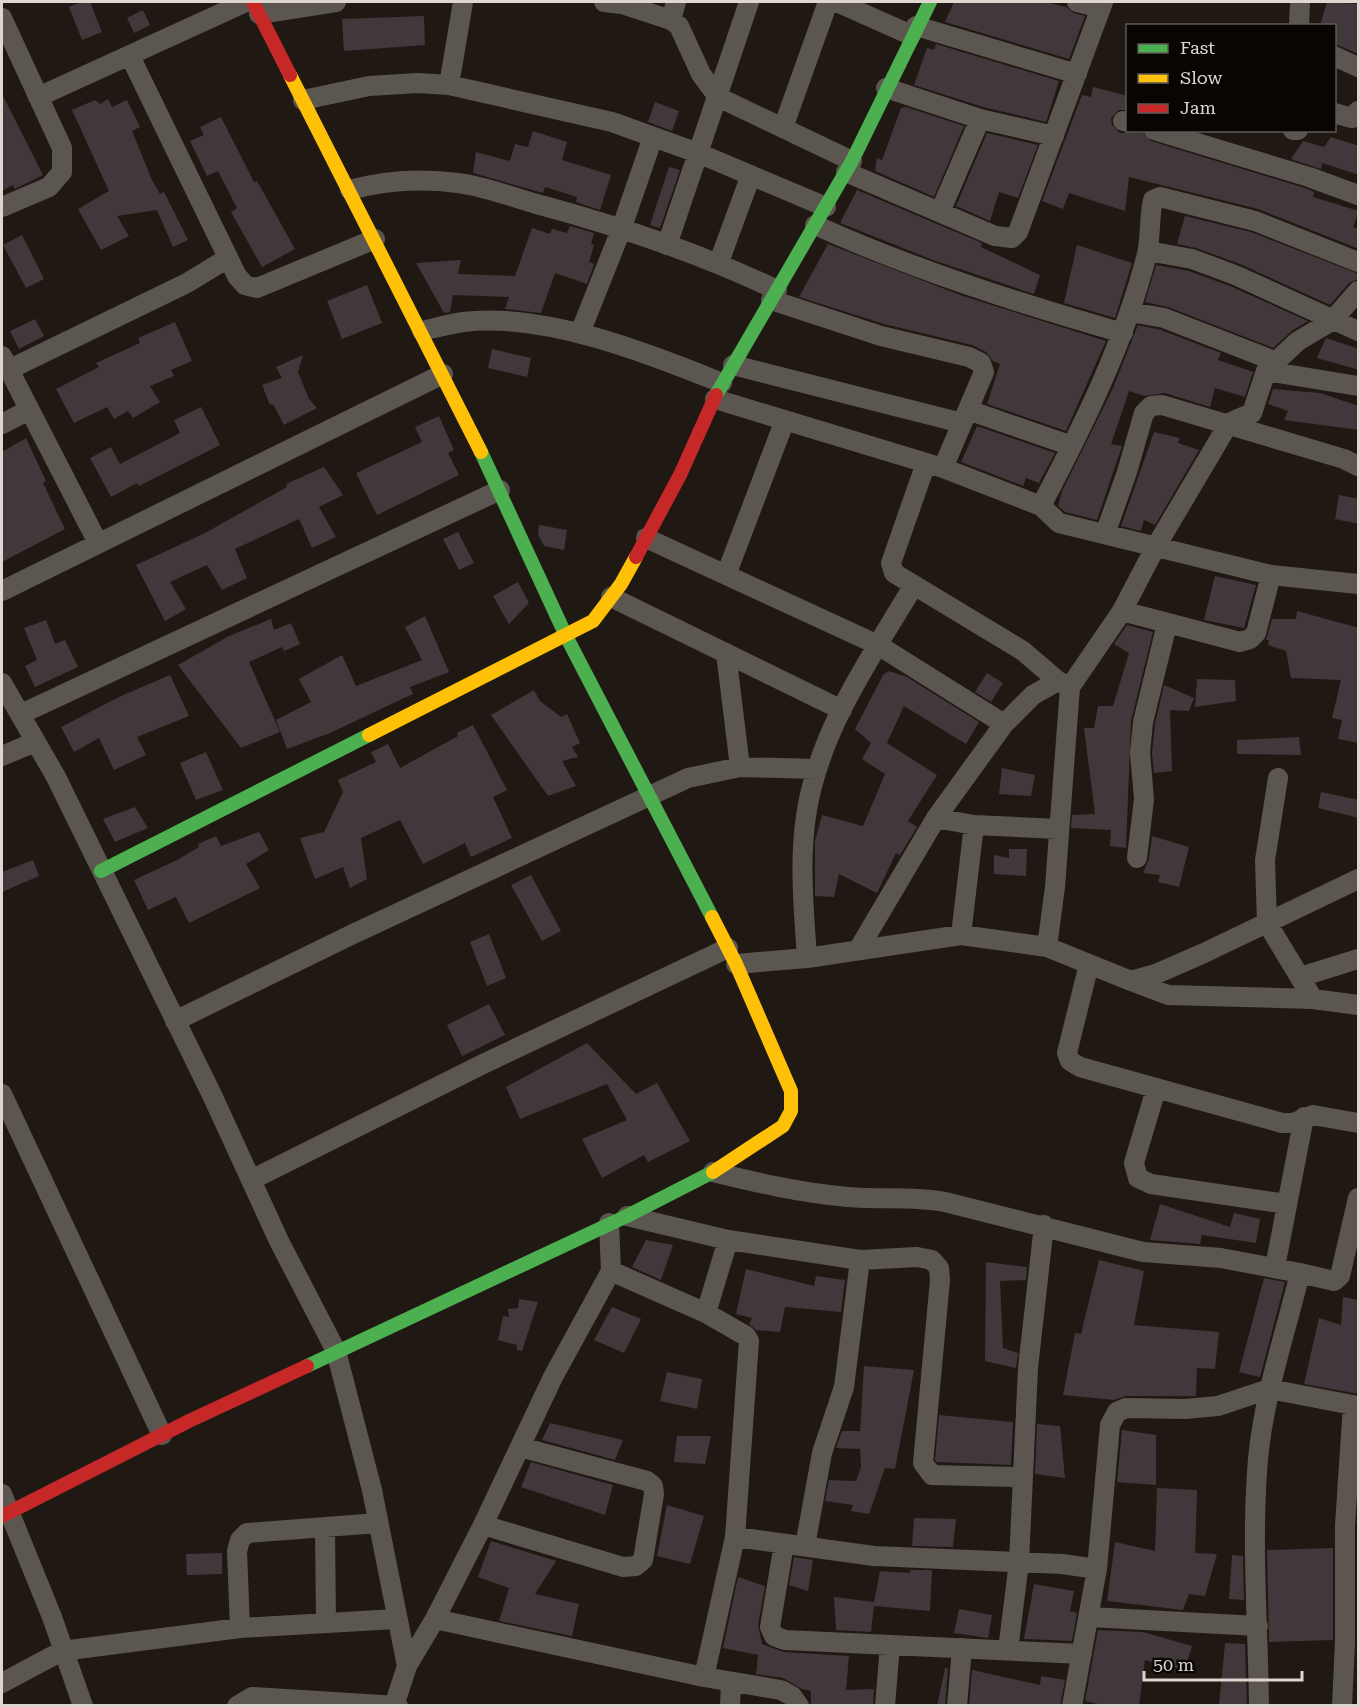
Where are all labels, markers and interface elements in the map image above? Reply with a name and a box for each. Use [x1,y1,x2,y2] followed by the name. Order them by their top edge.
[1126,24,1336,132] legend
[1180,37,1215,58] text: Fast
[1180,67,1222,88] text: Slow
[1180,97,1216,118] text: Jam
[1144,1644,1302,1682] scale bar
[1153,1654,1194,1675] text: 50 m

